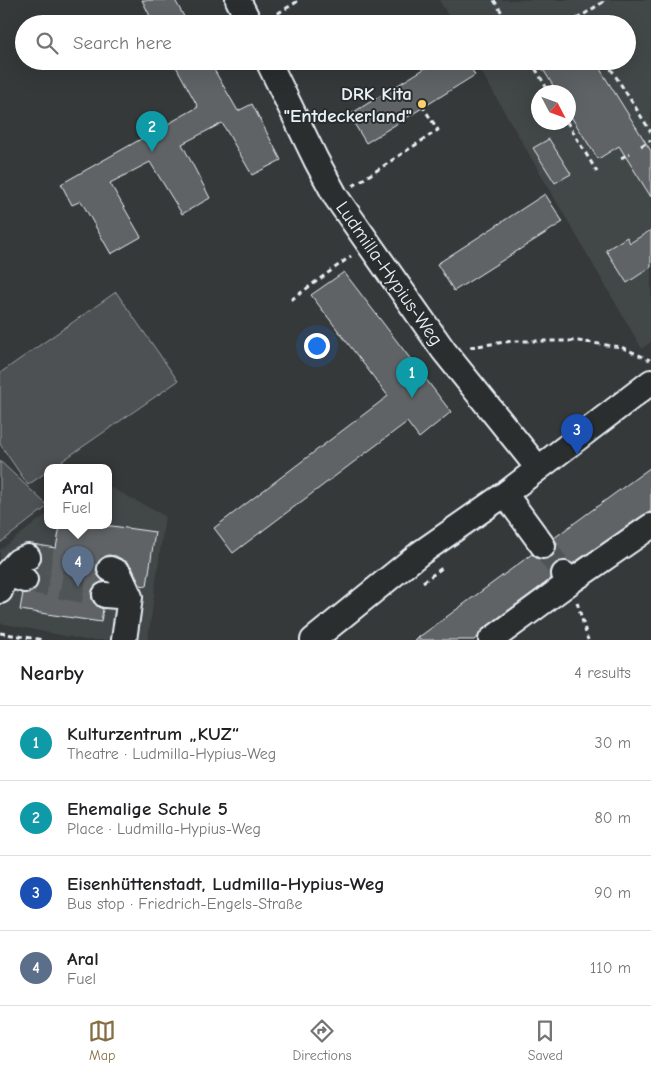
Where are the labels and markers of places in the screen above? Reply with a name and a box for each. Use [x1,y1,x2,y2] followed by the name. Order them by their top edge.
[284,83,412,127] place label: DRK Kita "Entdeckerland"
[416,98,428,110] marker: DRK Kita "Entdeckerland"
[136,111,168,152] pin: 2
[396,357,428,398] pin: 1
[561,414,593,455] pin: 3
[62,546,94,587] pin: 4

